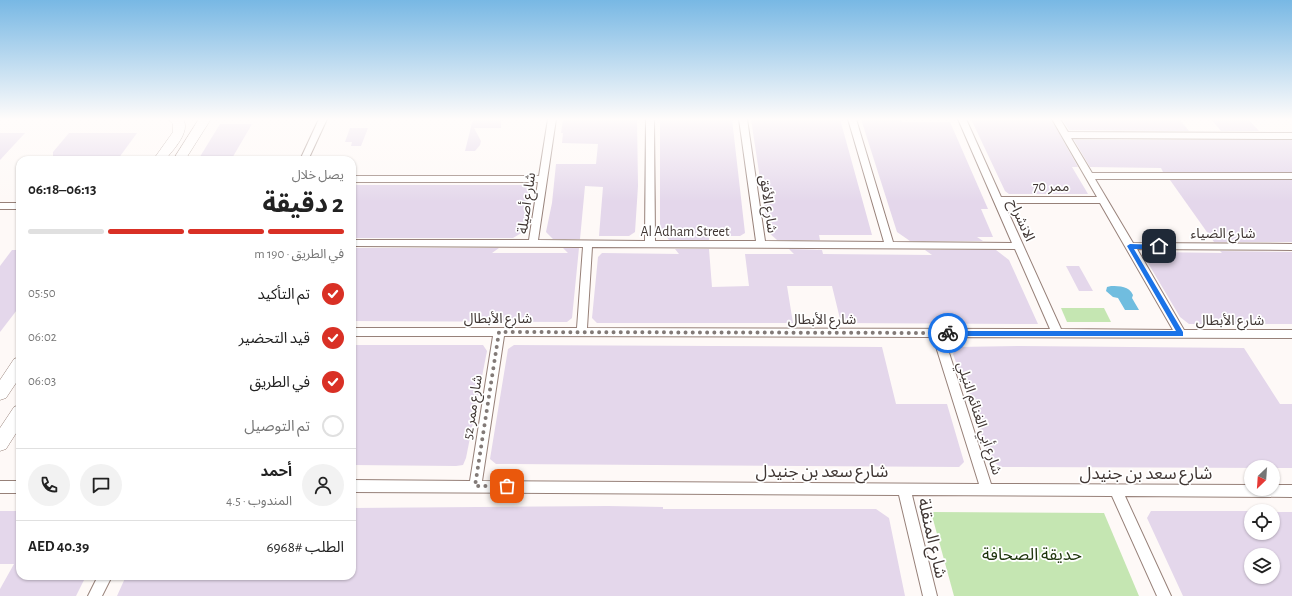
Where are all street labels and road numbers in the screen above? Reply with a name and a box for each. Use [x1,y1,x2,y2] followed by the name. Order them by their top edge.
[513,171,541,235] street label: شارع أصيلة
[754,174,780,235] street label: شارع الأفق
[1033,180,1069,195] street label: ممر 70
[1003,197,1037,245] street label: الانشراح
[640,225,730,239] street label: Al Adham Street
[1191,227,1255,244] street label: شارع الضياء
[464,311,532,329] street label: شارع الأبطال
[788,312,856,330] street label: شارع الأبطال
[1196,313,1264,331] street label: شارع الأبطال
[951,359,1007,478] street label: شارع أبي الغنائم النيلي
[461,374,488,441] street label: شارع ممر 52
[756,463,888,484] street label: شارع سعد بن جنيدل
[1080,465,1212,486] street label: شارع سعد بن جنيدل
[911,496,950,581] street label: شارع المنقلة

